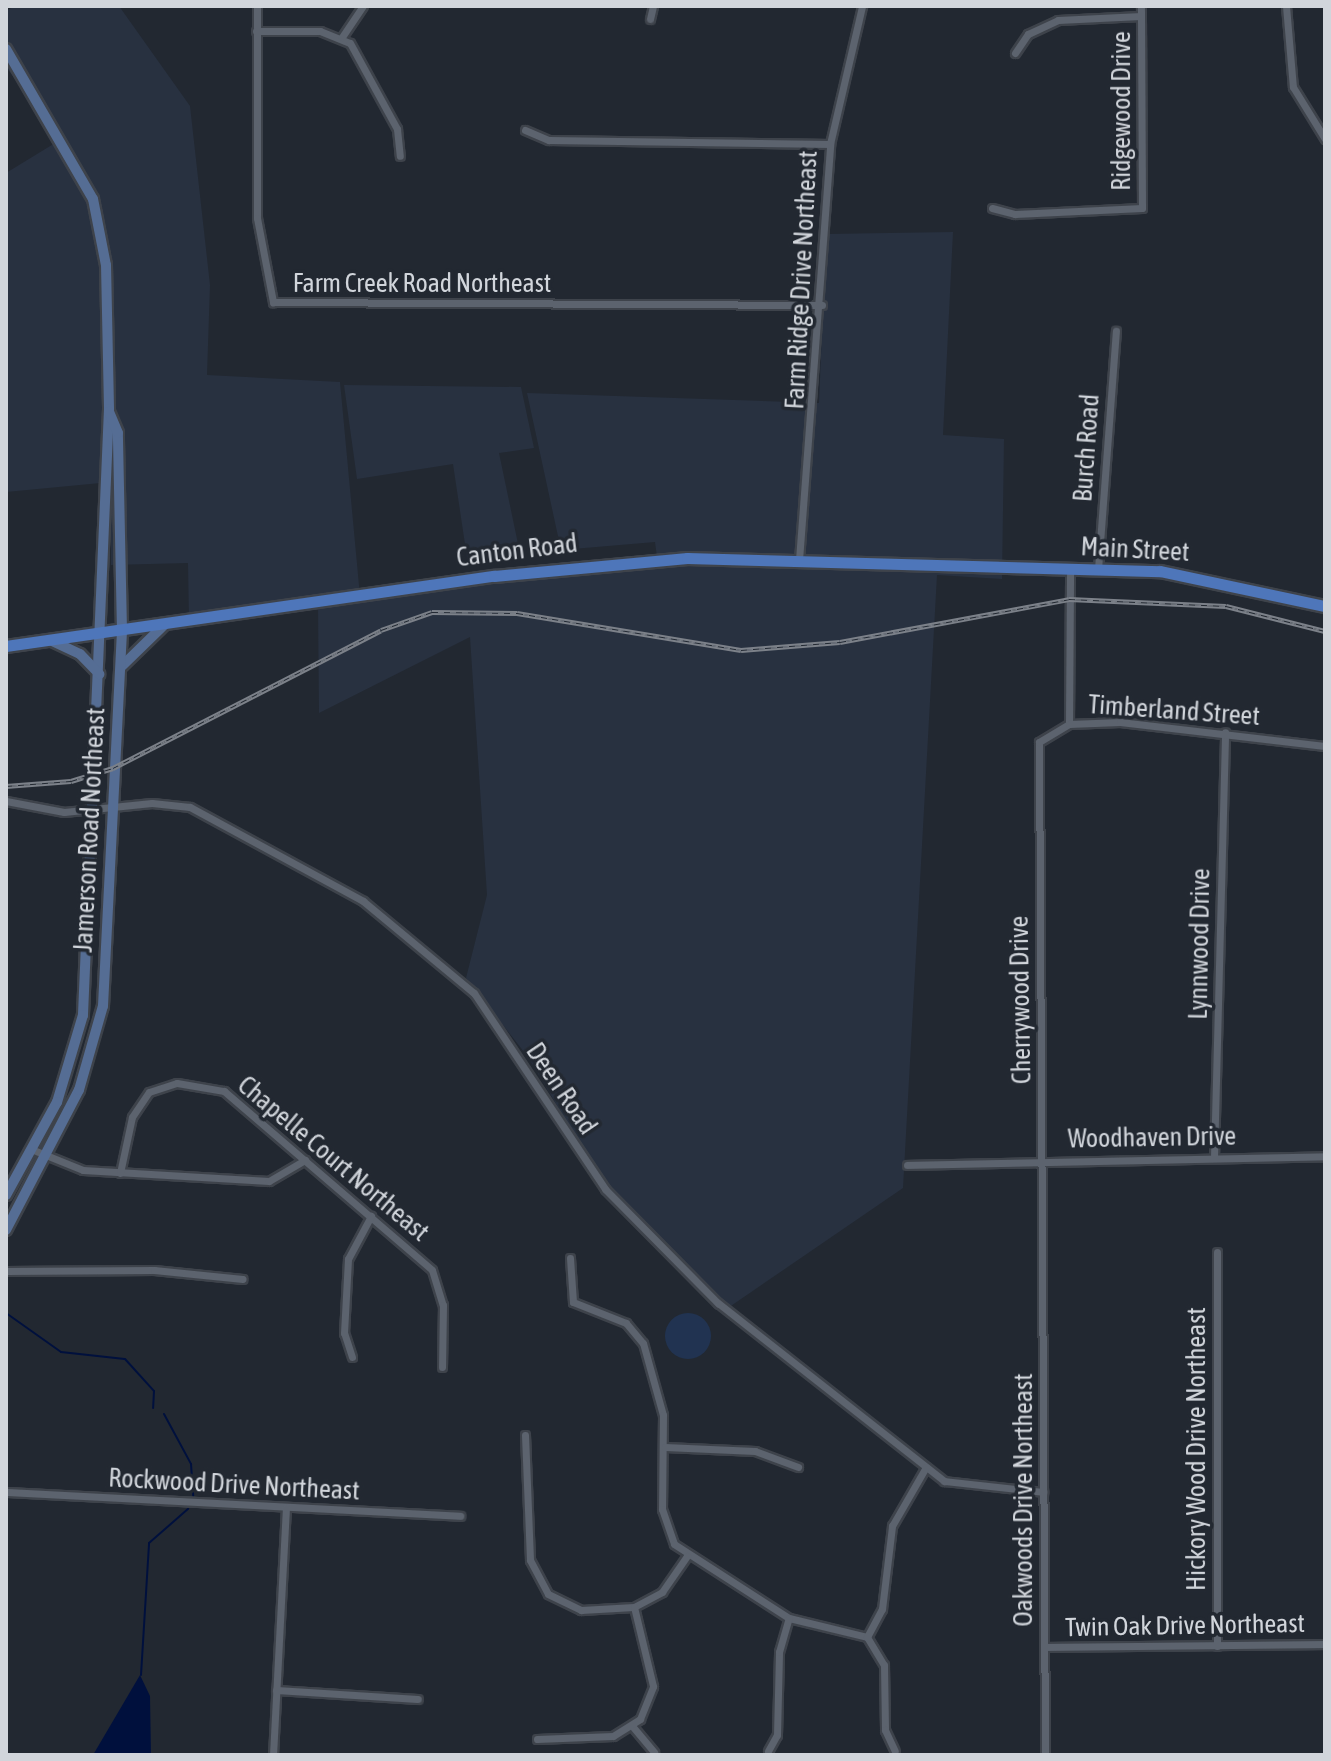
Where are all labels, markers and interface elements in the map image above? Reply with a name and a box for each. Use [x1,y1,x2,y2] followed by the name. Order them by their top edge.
[1106,31,1138,191] street label: Ridgewood Drive
[780,150,824,410] street label: Farm Ridge Drive Northeast
[293,268,551,300] street label: Farm Creek Road Northeast
[1068,393,1106,503] street label: Burch Road
[455,528,579,574] street label: Canton Road
[1080,532,1190,568] street label: Main Street
[1087,689,1261,733] street label: Timberland Street
[68,707,112,953] street label: Jamerson Road Northeast
[1183,868,1217,1020] street label: Lynnwood Drive
[1004,916,1038,1084] street label: Cherrywood Drive
[519,1037,603,1141] street label: Deen Road
[231,1070,435,1248] street label: Chapelle Court Northeast
[1068,1121,1236,1155] street label: Woodhaven Drive
[1181,1307,1213,1591] street label: Hickory Wood Drive Northeast
[1008,1373,1040,1627] street label: Oakwoods Drive Northeast
[108,1463,360,1507] street label: Rockwood Drive Northeast
[1065,1608,1305,1644] street label: Twin Oak Drive Northeast

